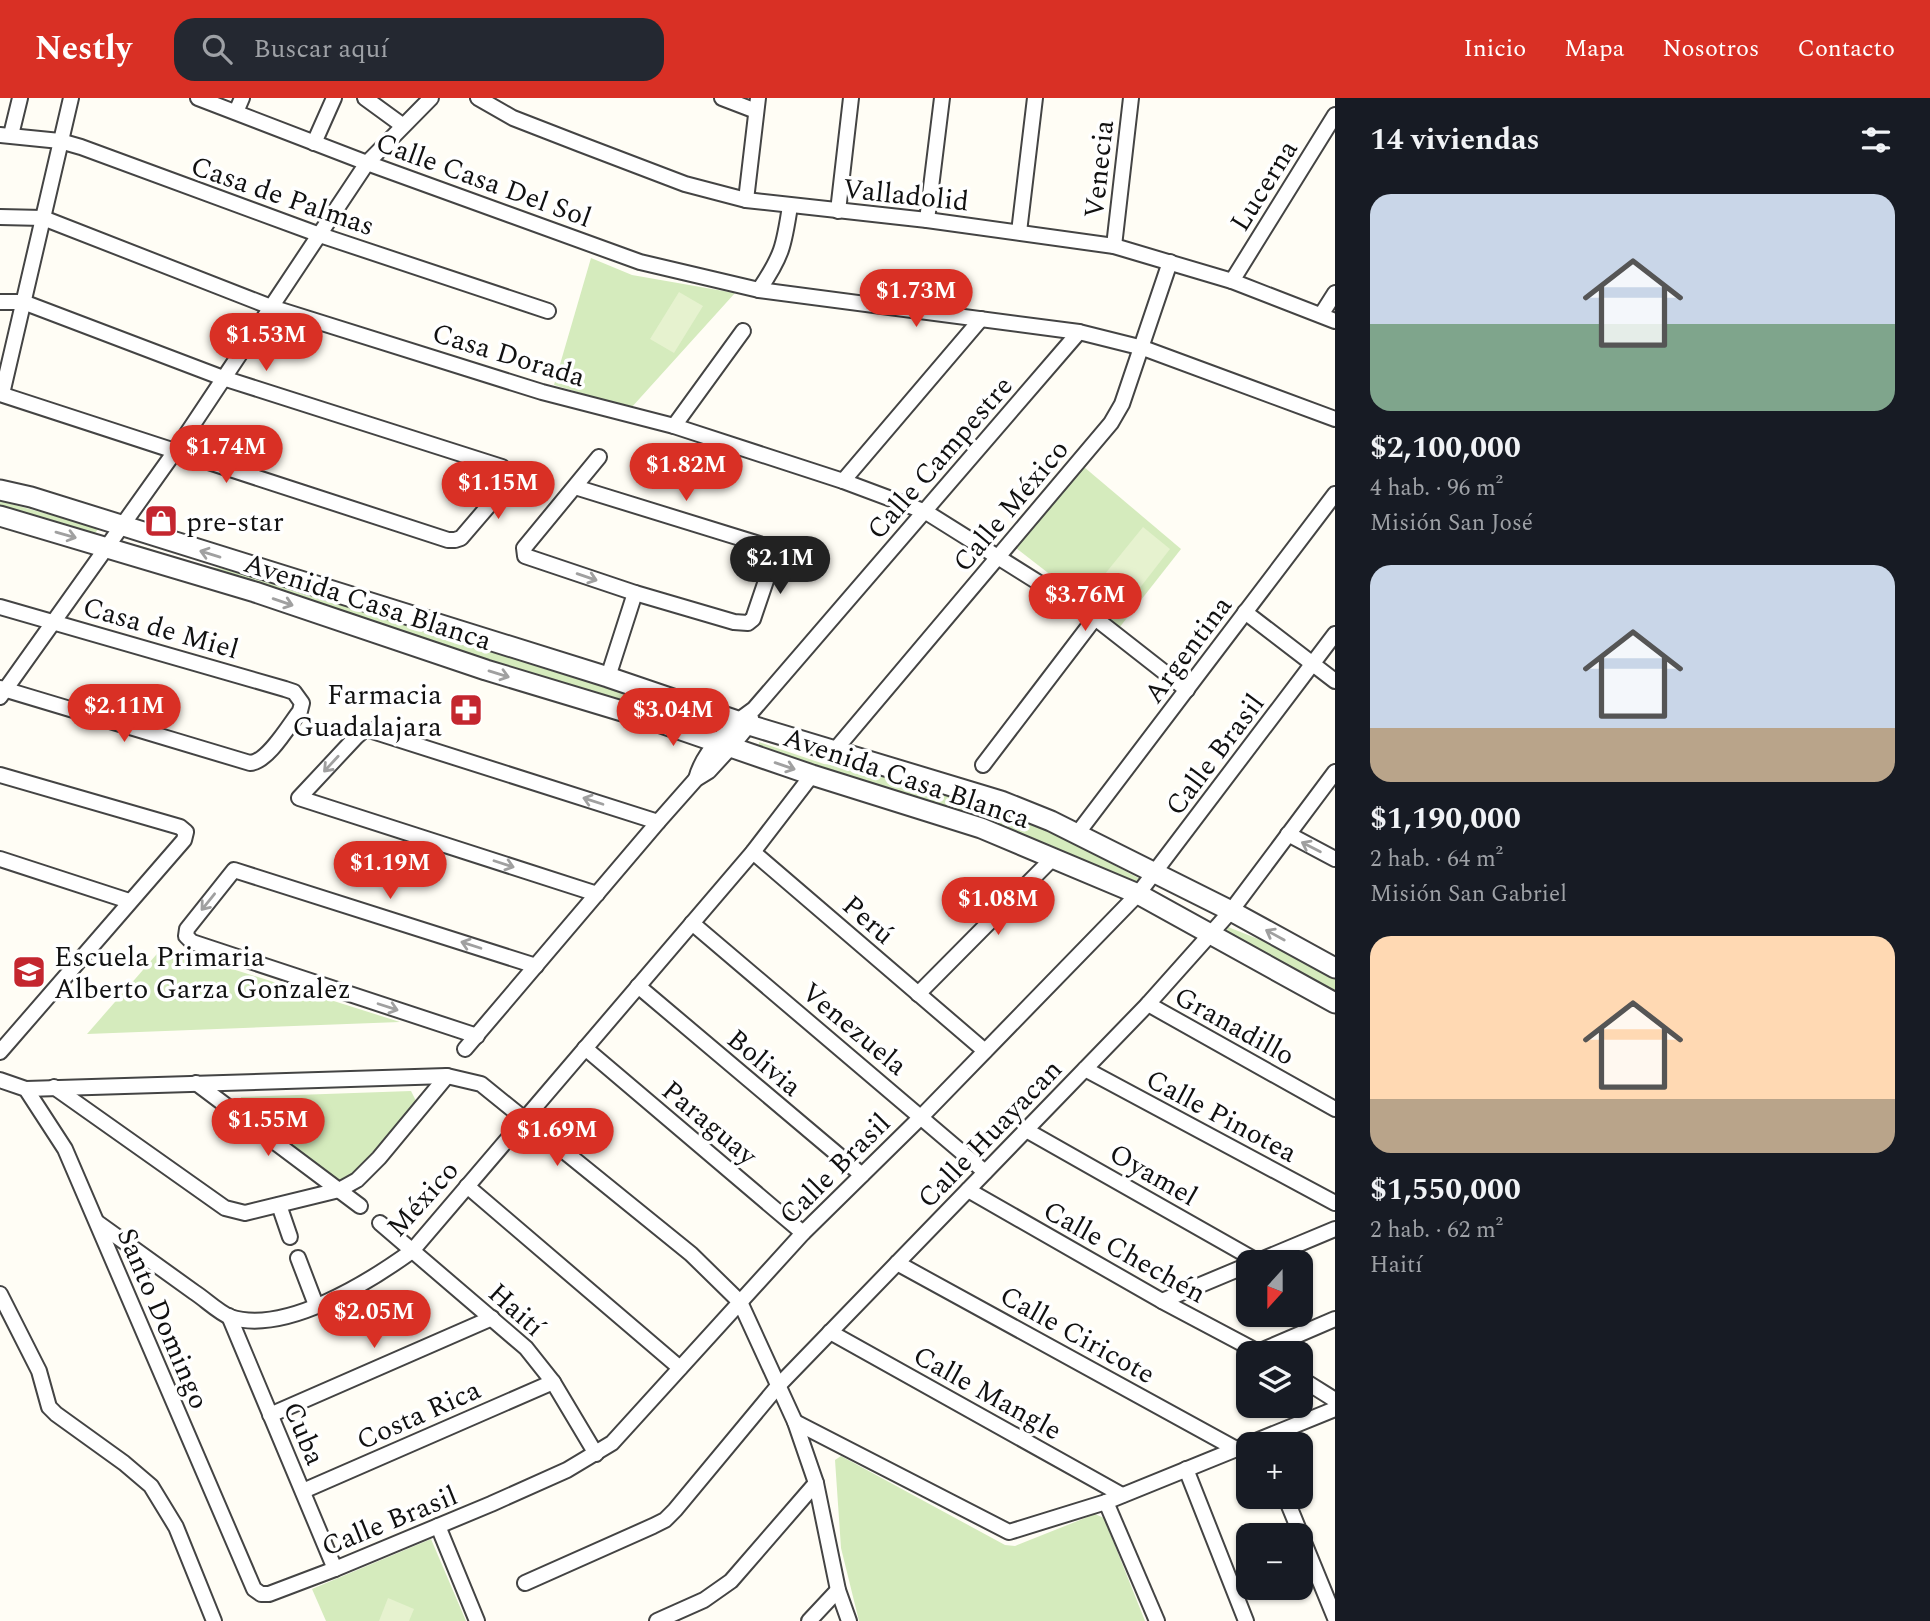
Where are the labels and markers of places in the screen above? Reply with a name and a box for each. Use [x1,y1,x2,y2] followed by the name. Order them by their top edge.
[859,270,973,329] pin: $1.73M
[209,314,323,373] pin: $1.53M
[169,426,283,485] pin: $1.74M
[629,444,743,503] pin: $1.82M
[441,462,555,521] pin: $1.15M
[186,501,284,544] place label: pre-star
[142,502,180,540] shop icon: pre-star
[731,536,829,596] pin: $2.1M
[1028,574,1142,633] pin: $3.76M
[292,674,442,749] place label: Farmacia Guadalajara
[67,684,181,744] pin: $2.11M
[616,688,730,748] pin: $3.04M
[447,691,485,729] pharmacy icon: Farmacia Guadalajara
[333,842,447,901] pin: $1.19M
[941,878,1055,937] pin: $1.08M
[54,936,351,1011] place label: Escuela Primaria Alberto Garza Gonzalez
[10,953,48,991] school or university icon: Escuela Primaria Alberto Garza Gonzalez
[211,1098,325,1158] pin: $1.55M
[500,1108,614,1168] pin: $1.69M
[317,1290,431,1350] pin: $2.05M

